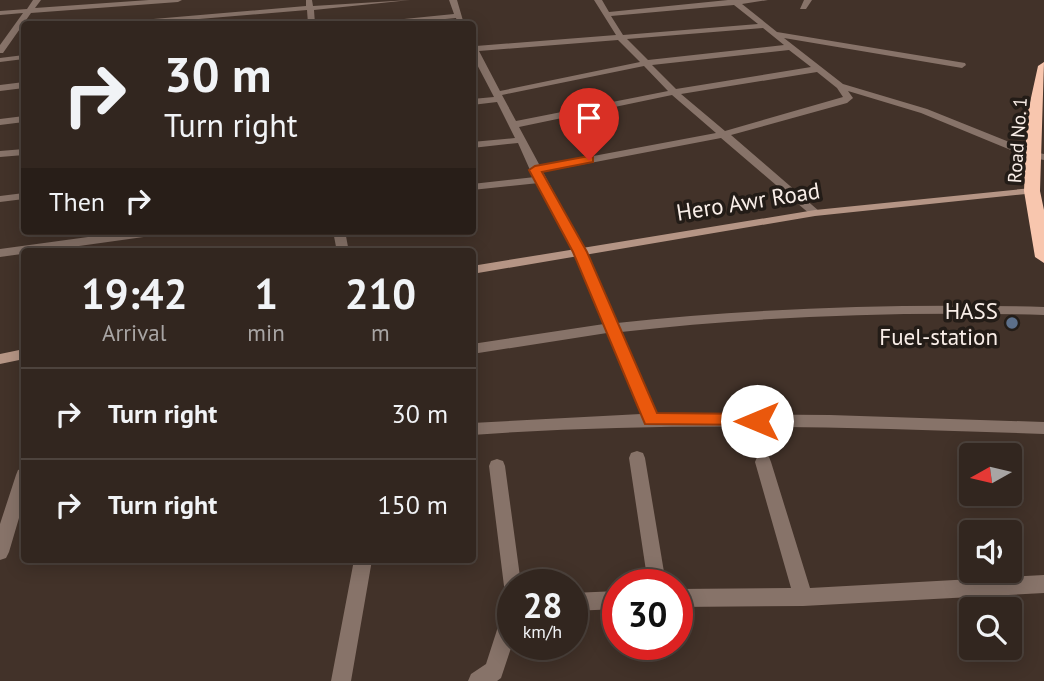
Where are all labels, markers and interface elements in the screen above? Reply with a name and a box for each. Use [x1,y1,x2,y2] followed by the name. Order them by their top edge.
[164,42,271,106] text: 30 m
[49,49,140,140] icon: right
[559,88,619,160] pin
[1002,96,1032,184] street label: Road No. 1
[570,99,608,137] icon: arrive
[164,104,298,146] text: Turn right
[674,175,822,227] street label: Hero Awr Road
[119,182,157,220] icon: right
[49,185,105,218] text: Then
[81,266,187,321] text: 19:42
[254,266,278,321] text: 1
[345,266,416,321] text: 210
[879,296,998,351] place label: HASS Fuel-station
[1004,315,1020,331] marker: HASS Fuel-station
[102,318,166,347] text: Arrival
[247,318,285,347] text: min
[371,318,390,347] text: m
[720,384,794,458] position arrow
[49,395,87,433] icon: right
[108,397,217,430] text: Turn right
[392,397,448,430] text: 30 m
[959,443,1022,506] north arrow
[959,443,1022,660] map controls
[49,486,87,524] icon: right
[108,488,217,521] text: Turn right
[377,488,448,521] text: 150 m
[959,520,1022,583] button: sound
[602,569,693,660] speed limit sign: 30
[523,582,562,628] text: 28
[959,597,1022,660] button: search
[523,620,562,643] text: km/h

